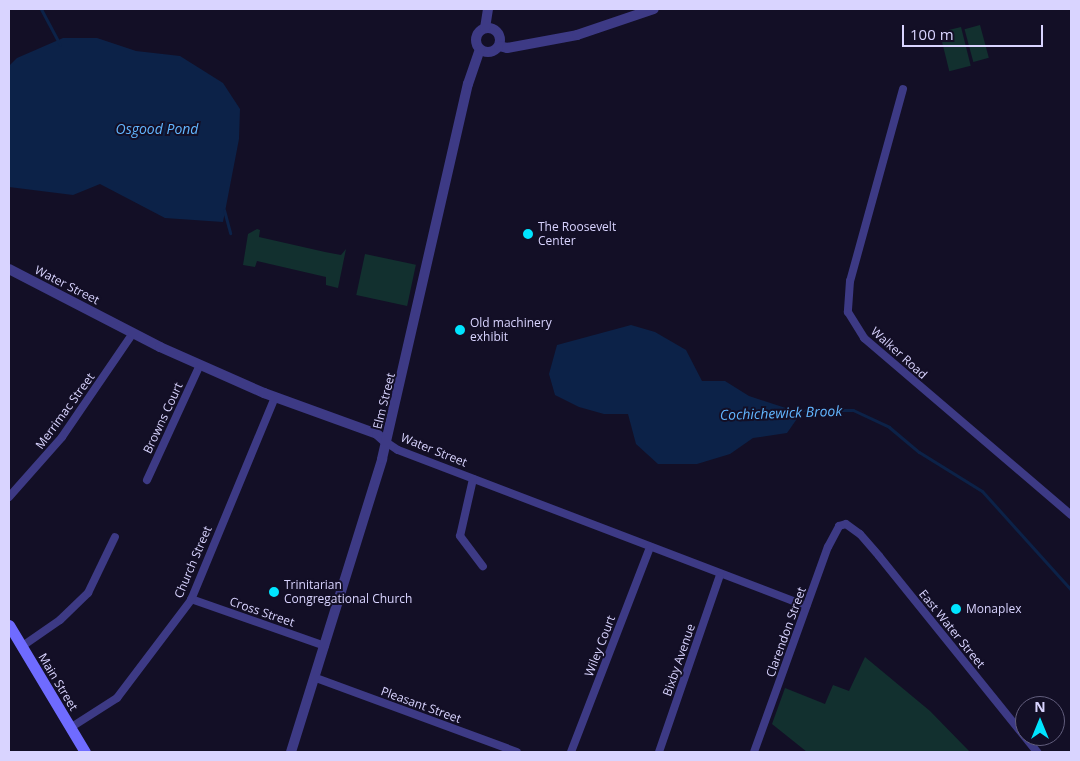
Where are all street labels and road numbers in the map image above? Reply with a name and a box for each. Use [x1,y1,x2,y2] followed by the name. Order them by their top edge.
[32,263,102,307] street label: Water Street
[868,324,930,382] street label: Walker Road
[33,370,97,452] street label: Merrimac Street
[370,371,398,431] street label: Elm Street
[140,380,186,456] street label: Browns Court
[399,430,469,470] street label: Water Street
[171,524,215,600] street label: Church Street
[763,585,809,679] street label: Clarendon Street
[916,587,988,671] street label: East Water Street
[228,594,296,630] street label: Cross Street
[582,613,618,679] street label: Wiley Court
[660,622,698,698] street label: Bixby Avenue
[35,651,81,713] street label: Main Street
[379,684,463,726] street label: Pleasant Street

